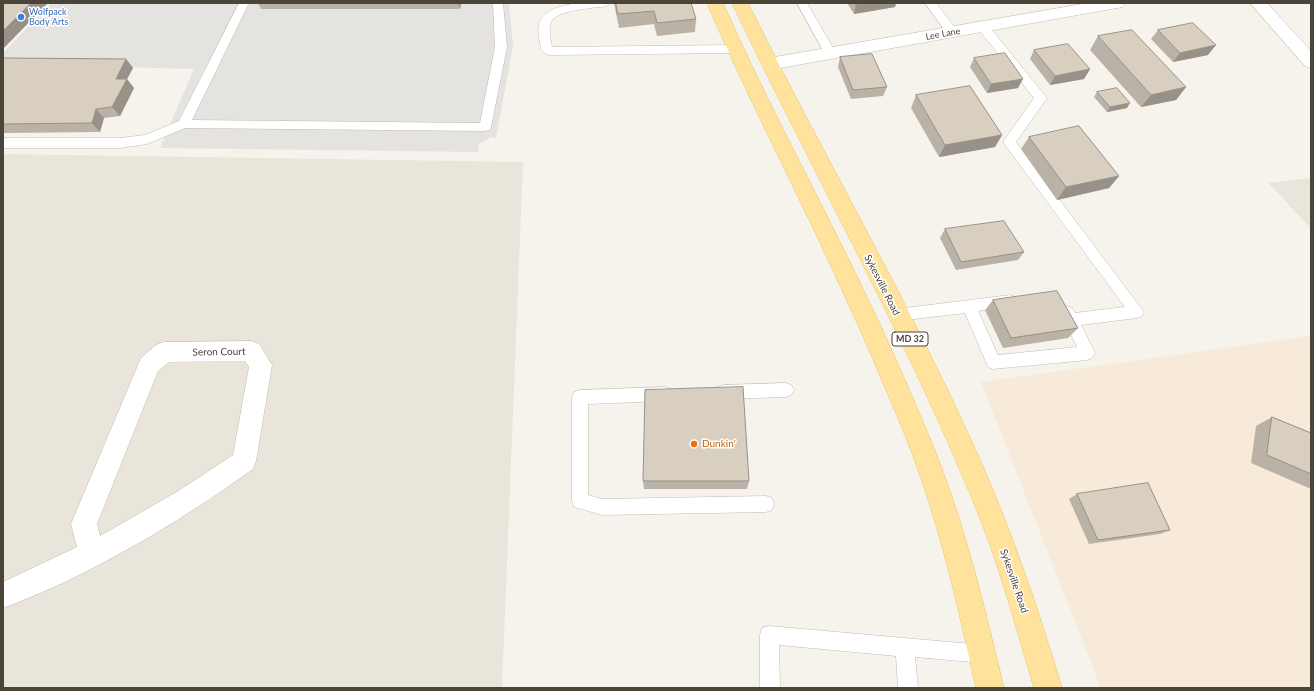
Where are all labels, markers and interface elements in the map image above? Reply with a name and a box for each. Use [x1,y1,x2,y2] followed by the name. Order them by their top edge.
[29,7,68,28] place label: Wolfpack Body Arts
[16,12,26,22] marker: Wolfpack Body Arts
[925,26,961,42] street label: Lee Lane
[861,252,903,318] street label: Sykesville Road
[892,332,928,346] road number: MD 32
[192,346,246,358] street label: Seron Court
[702,438,736,450] place label: Dunkin'
[689,439,699,449] marker: Dunkin'
[997,547,1031,615] street label: Sykesville Road

